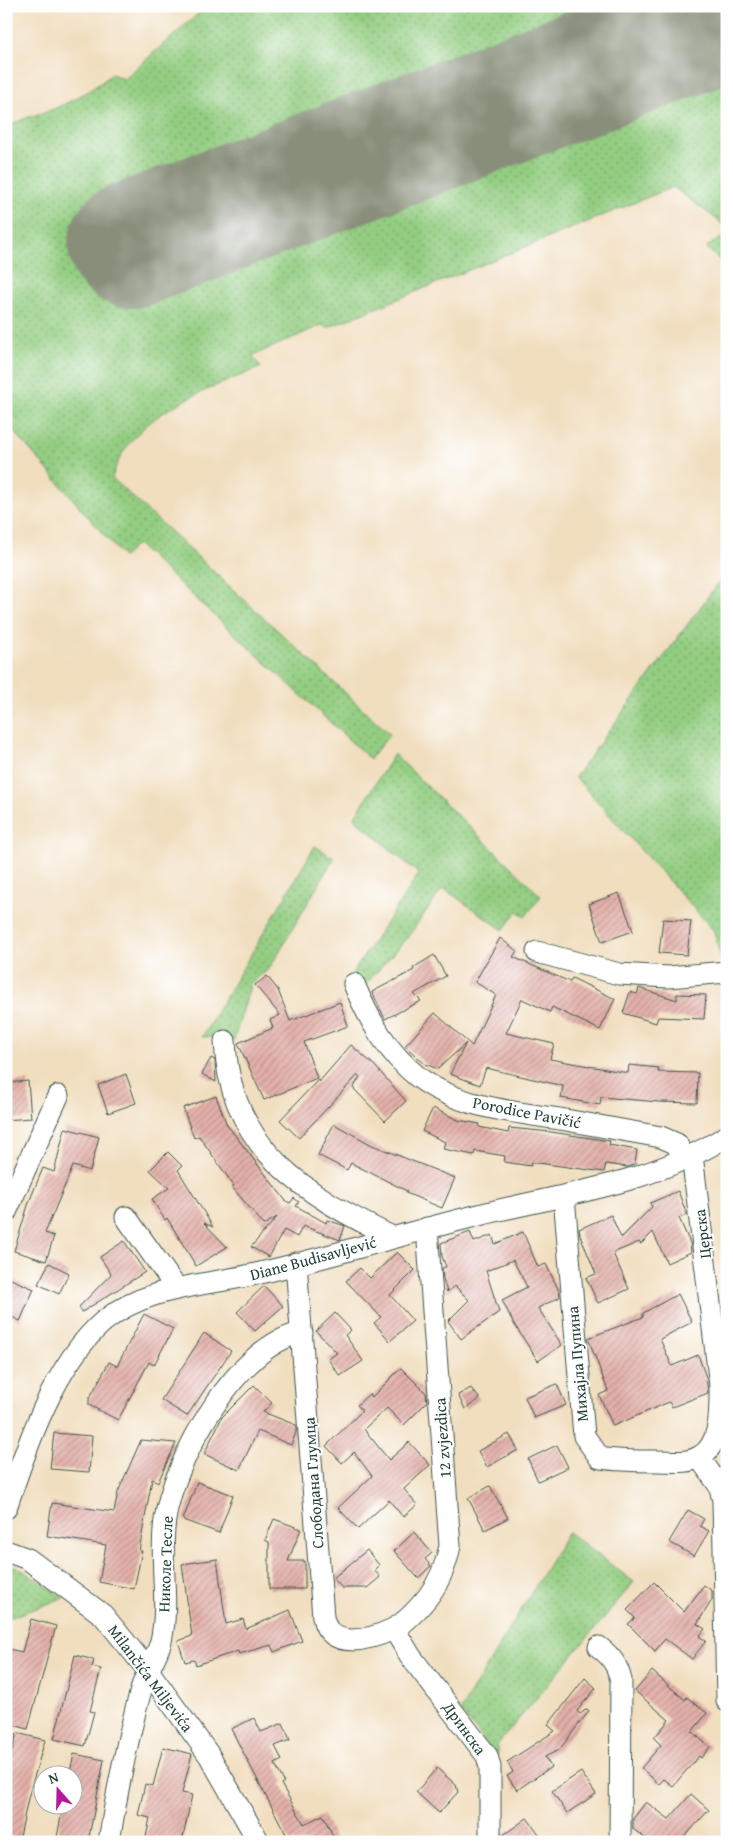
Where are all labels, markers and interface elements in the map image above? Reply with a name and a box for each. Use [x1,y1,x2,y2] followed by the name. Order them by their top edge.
[471,1090,583,1134] street label: Porodice Pavičić
[687,1208,717,1260] street label: Церска
[247,1230,379,1286] street label: Diane Budisavljević
[560,1305,594,1423] street label: Михајла Пупина
[427,1397,457,1479] street label: 12 zvjezdica
[296,1416,330,1549] street label: Слободана Глумца
[151,1515,179,1613] street label: Николе Тесле
[102,1619,200,1737] street label: Milančića Miljevića
[437,1696,493,1760] street label: Дринска
[32,1766,82,1816] north arrow
[46,1767,62,1789] text: N

